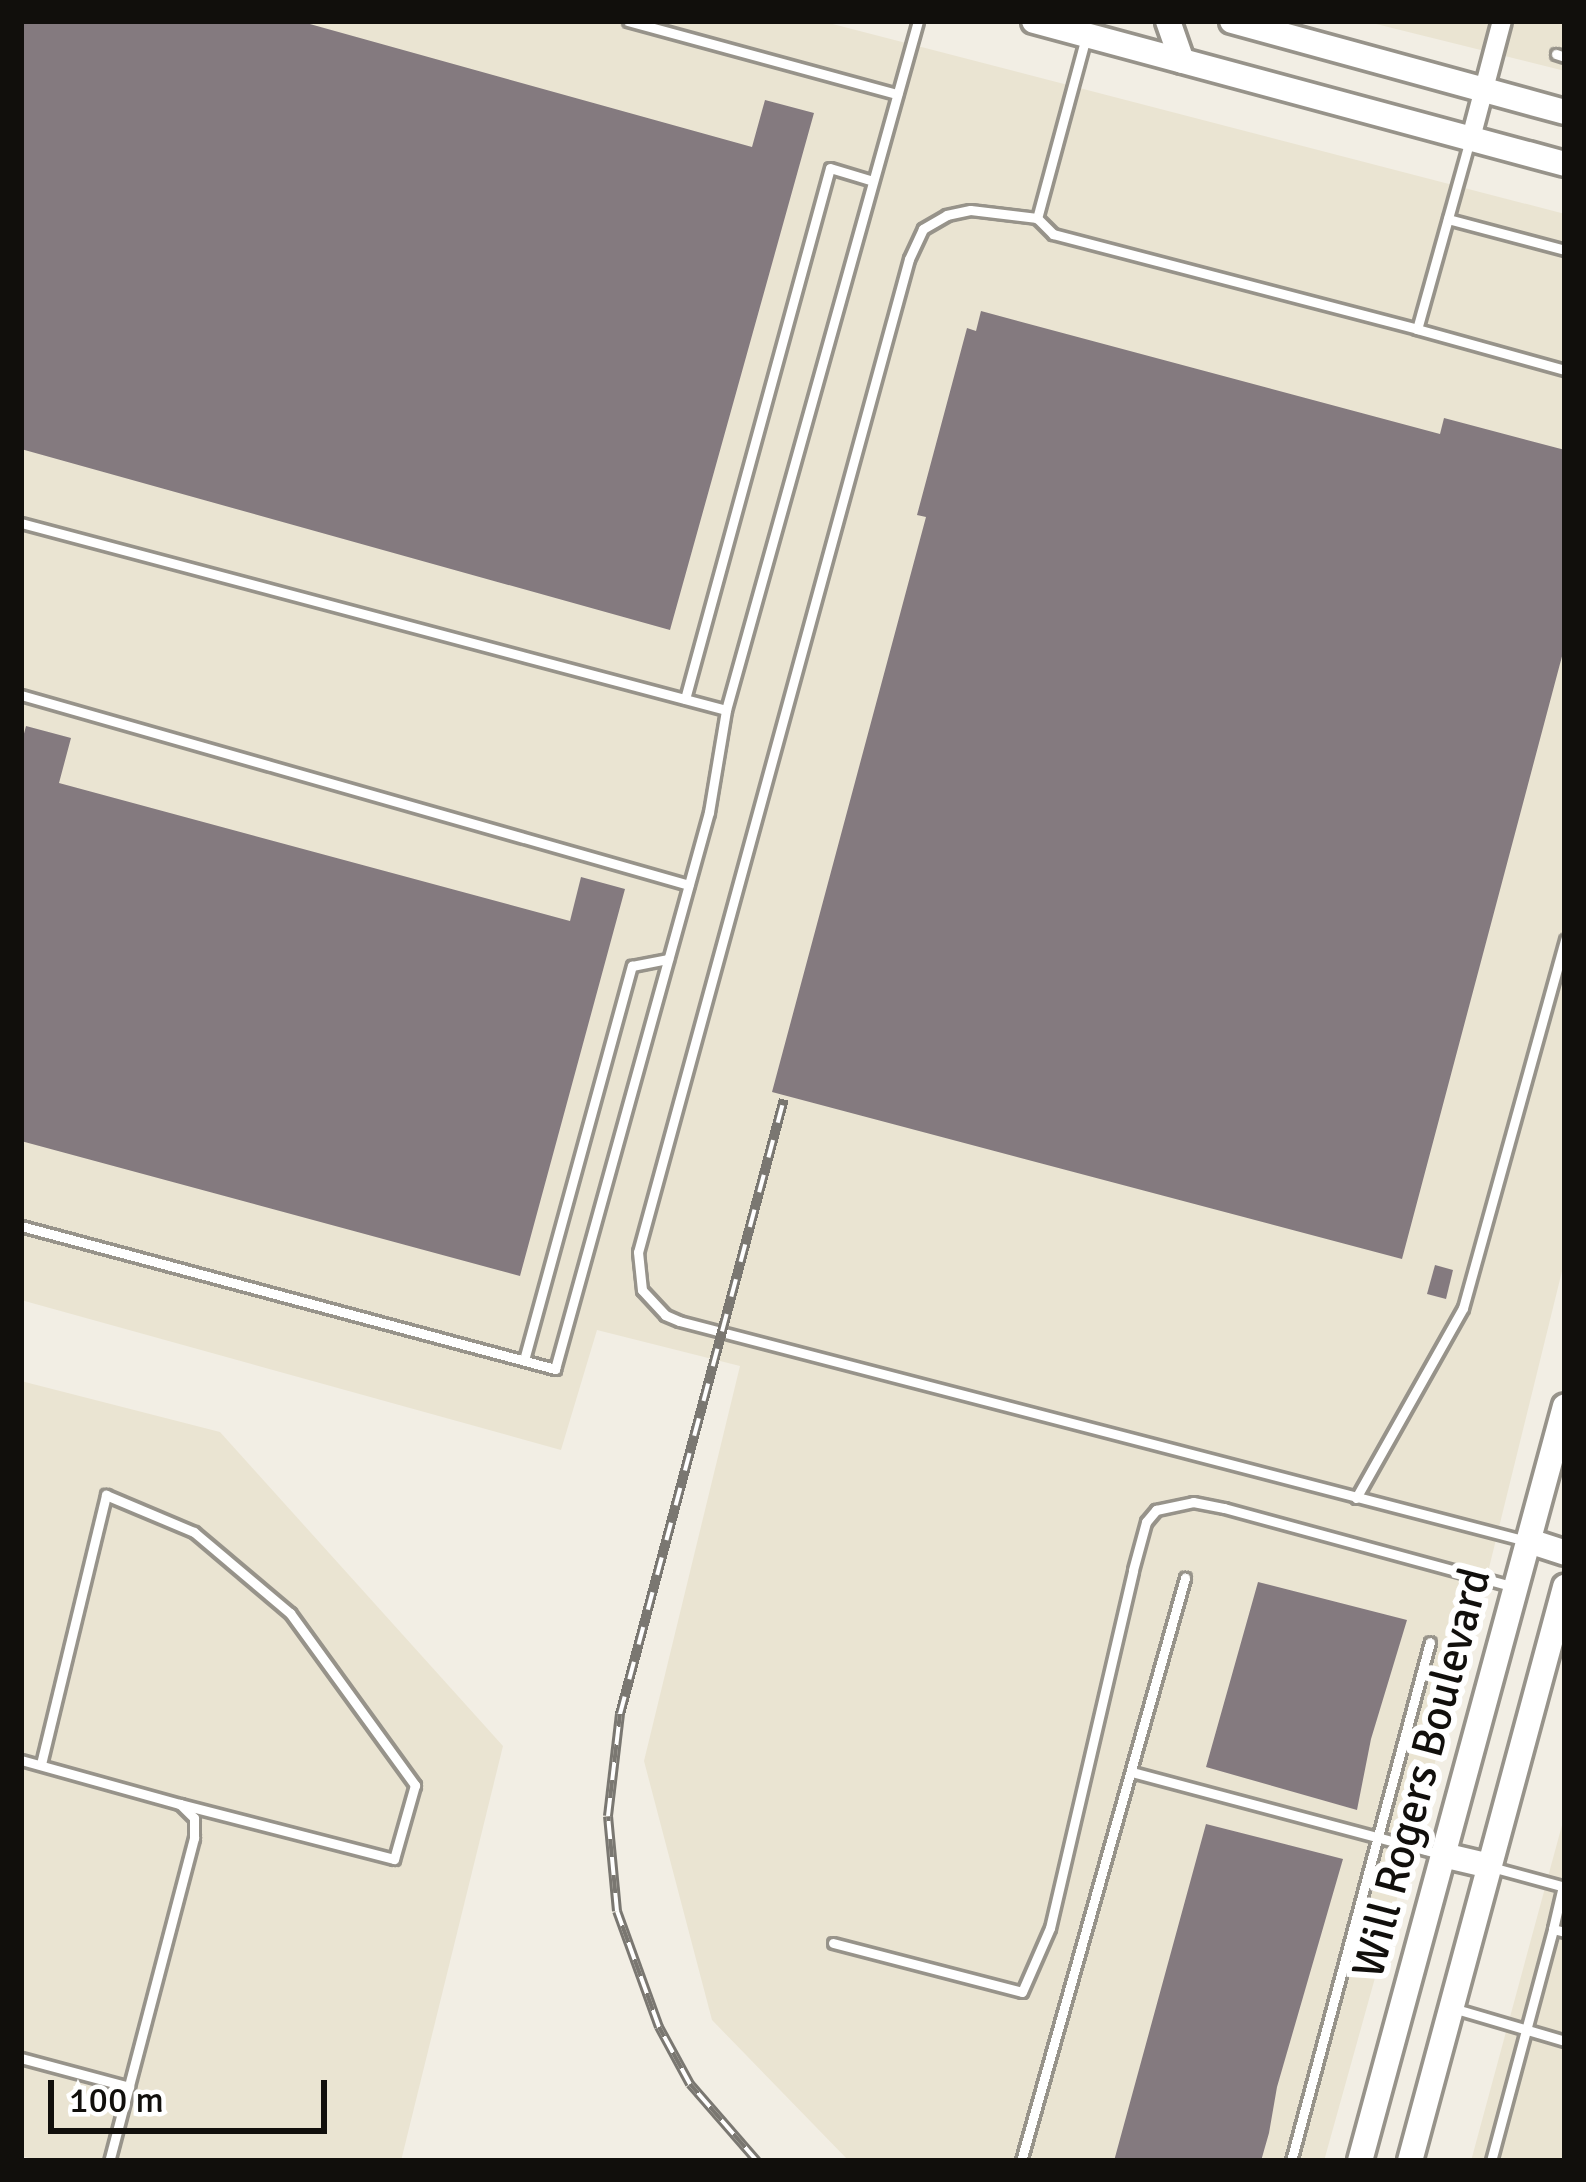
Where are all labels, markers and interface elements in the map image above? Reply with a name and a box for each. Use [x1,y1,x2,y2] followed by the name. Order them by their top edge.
[1341,1562,1503,1984] street label: Will Rogers Boulevard
[54,2056,333,2130] scale bar
[69,2078,164,2123] text: 100 m

